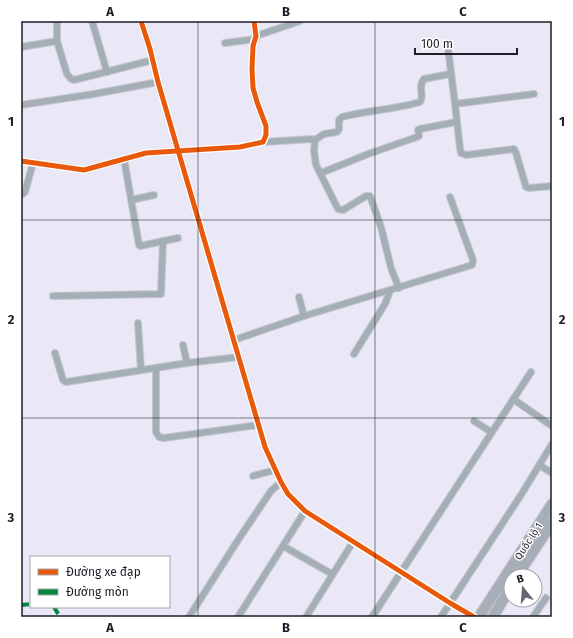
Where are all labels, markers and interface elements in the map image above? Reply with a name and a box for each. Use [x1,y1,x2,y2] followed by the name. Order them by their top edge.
[105,4,114,19] text: A
[282,4,290,19] text: B
[459,4,467,19] text: C
[415,30,517,56] scale bar
[421,37,453,51] text: 100 m
[8,114,14,129] text: 1
[559,114,565,129] text: 1
[8,312,15,327] text: 2
[559,312,566,327] text: 2
[7,510,15,525] text: 3
[558,510,566,525] text: 3
[512,520,545,562] street label: Quốc lộ 1
[30,556,170,608] legend
[66,565,141,579] text: Đường xe đạp
[503,568,543,608] north arrow
[515,572,526,586] text: B
[66,585,129,599] text: Đường mòn
[105,620,114,635] text: A
[282,620,290,635] text: B
[459,620,467,635] text: C

